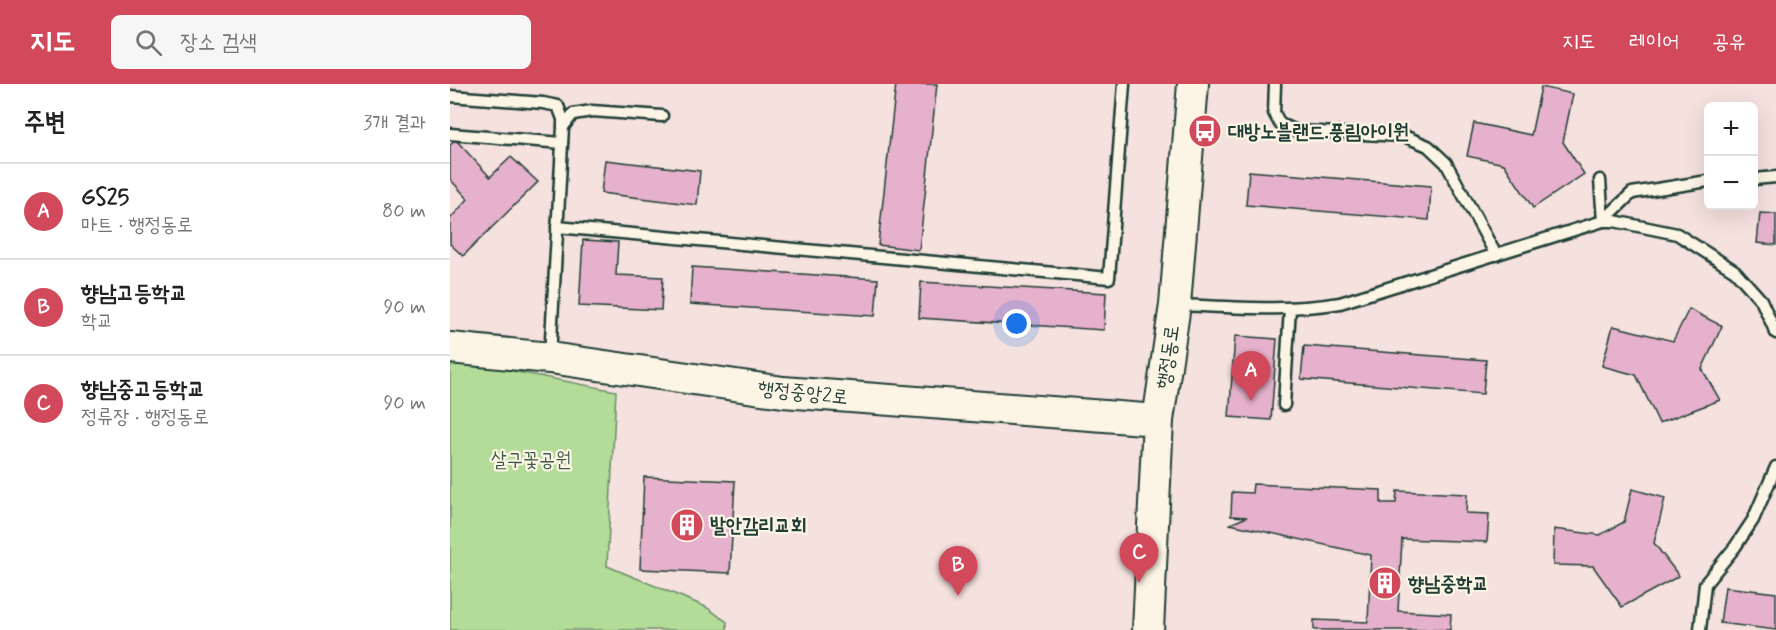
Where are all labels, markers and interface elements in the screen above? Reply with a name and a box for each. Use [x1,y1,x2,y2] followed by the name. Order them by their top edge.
[111,15,531,69] search box
[30,24,75,61] text: 지도
[132,26,165,59] icon: search
[1562,28,1596,56] text: 지도
[1629,28,1679,56] text: 레이어
[1712,28,1746,56] text: 공유
[180,29,257,57] text: 장소 검색
[1704,102,1758,210] map controls
[1704,102,1758,156] button: +
[24,106,66,140] text: 주변
[363,110,426,137] text: 3개 결과
[1187,113,1223,149] bus stop icon: 대방노블랜드.풍림아이원
[1228,119,1409,146] place label: 대방노블랜드.풍림아이원
[1704,156,1758,210] button: −
[81,184,129,212] text: GS25
[37,198,50,225] text: A
[382,198,426,225] text: 80 m
[81,212,193,239] text: 마트 · 행정동로
[81,280,187,308] text: 향남고등학교
[37,294,50,321] text: B
[383,294,426,321] text: 90 m
[81,308,113,335] text: 학교
[1002,309,1031,338] your location
[1151,323,1186,391] street label: 행정동로
[1232,352,1270,401] pin: A
[757,375,849,412] street label: 행정중앙2로
[81,376,205,404] text: 향남중고등학교
[36,390,51,417] text: C
[383,390,426,417] text: 90 m
[81,404,209,431] text: 정류장 · 행정동로
[491,447,571,474] park label: 살구꽃공원
[669,507,705,543] building icon: 발안감리교회
[710,513,807,540] place label: 발안감리교회
[1120,534,1158,583] pin: C
[938,546,978,596] pin: B
[1367,565,1403,601] building icon: 향남중학교
[1407,571,1488,598] place label: 향남중학교

